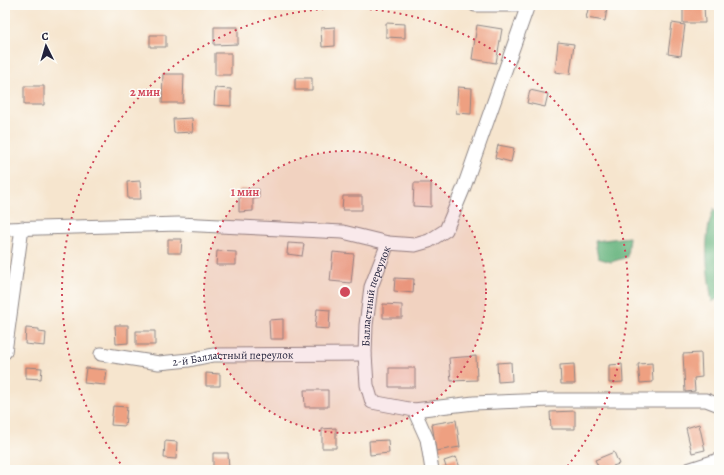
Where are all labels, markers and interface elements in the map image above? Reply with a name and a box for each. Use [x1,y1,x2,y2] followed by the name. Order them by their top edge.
[26,26,66,66] north arrow
[41,29,49,44] text: С
[130,84,160,100] text: 2 мин
[231,184,259,200] text: 1 мин
[358,243,394,347] street label: Балластный переулок
[338,285,352,299] centre of rings
[172,347,294,370] street label: 2-й Балластный переулок

